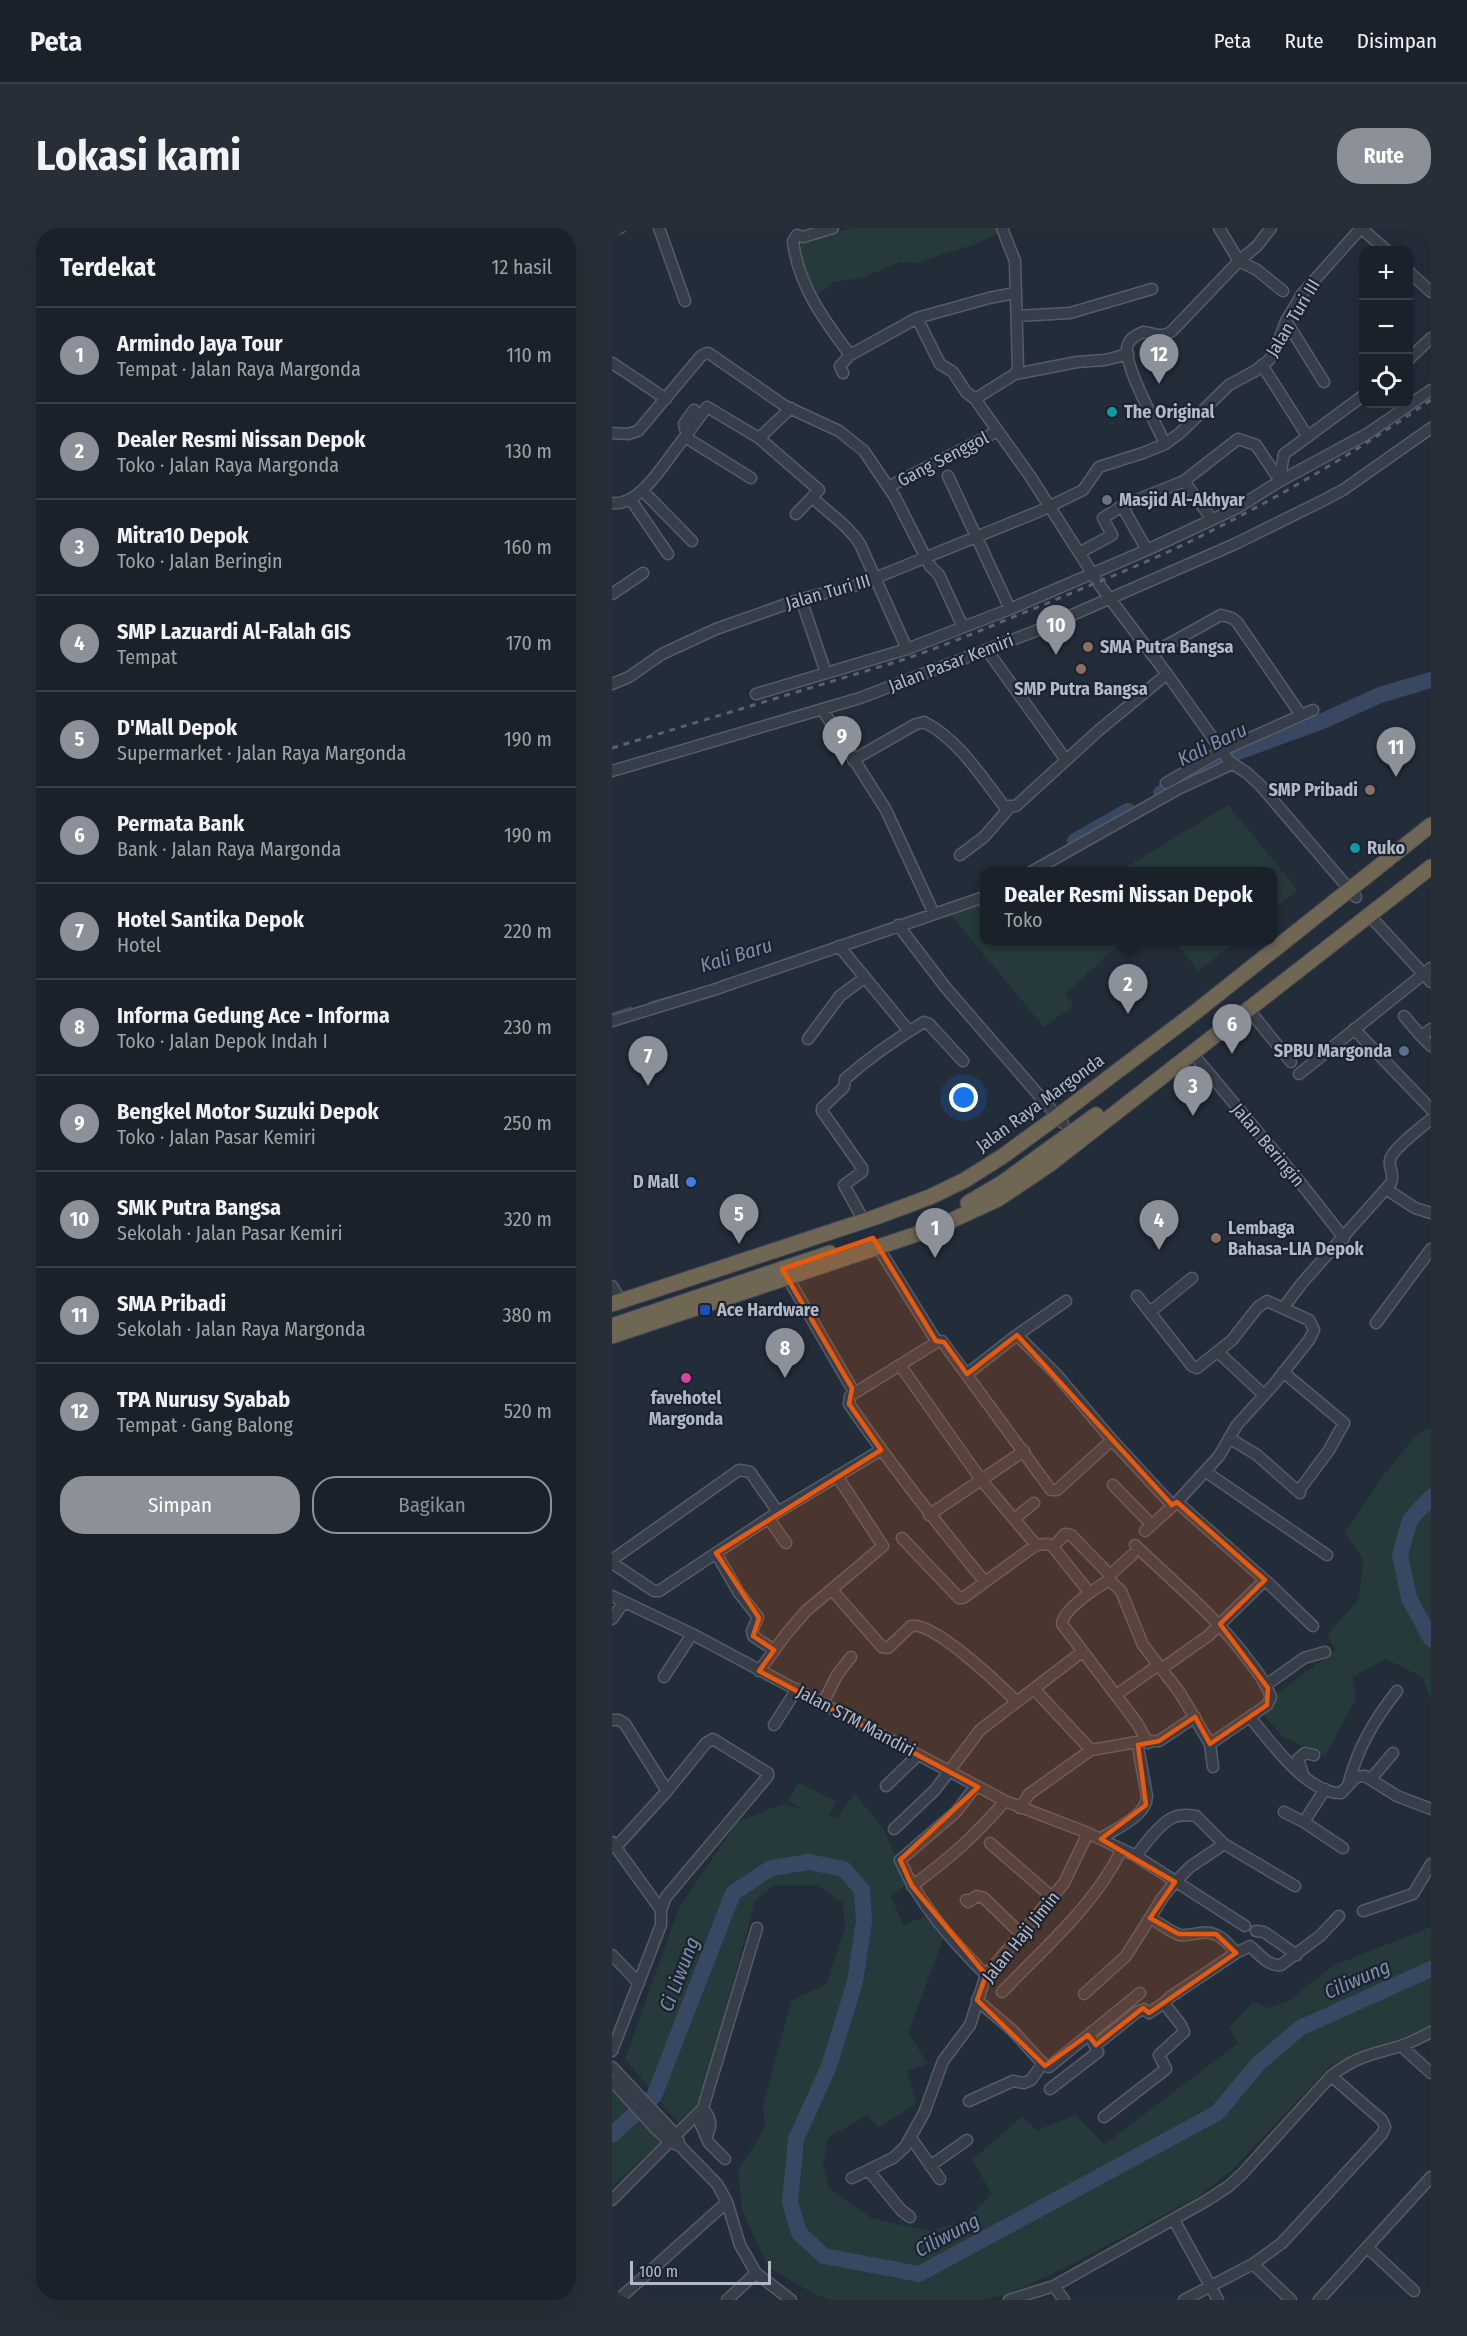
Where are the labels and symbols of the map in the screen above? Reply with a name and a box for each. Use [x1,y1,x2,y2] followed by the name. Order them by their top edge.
[1261,275,1325,361] street label: Jalan Turi III
[1140,334,1178,384] pin: 12
[1124,401,1215,423] place label: The Original
[1105,405,1119,419] marker: The Original
[894,427,993,491] street label: Gang Senggol
[1119,489,1245,511] place label: Masjid Al-Akhyar
[1100,493,1114,507] marker: Masjid Al-Akhyar
[783,569,873,615] street label: Jalan Turi III
[1036,606,1076,655] pin: 10
[885,629,1017,697] street label: Jalan Pasar Kemiri
[1100,636,1234,658] place label: SMA Putra Bangsa
[1081,640,1095,654] marker: SMA Putra Bangsa
[1074,662,1088,676] marker: SMP Putra Bangsa
[1014,678,1148,700] place label: SMP Putra Bangsa
[822,716,862,766] pin: 9
[1173,717,1251,771] water label: Kali Baru
[1376,728,1416,777] pin: 11
[1269,779,1358,801] place label: SMP Pribadi
[1363,783,1377,797] marker: SMP Pribadi
[1367,837,1405,859] place label: Ruko
[1348,841,1362,855] marker: Ruko
[697,933,775,977] water label: Kali Baru
[1108,964,1148,1014] pin: 2
[1212,1004,1252,1054] pin: 6
[628,1036,668,1086] pin: 7
[1274,1040,1392,1062] place label: SPBU Margonda
[1397,1044,1411,1058] marker: SPBU Margonda
[972,1049,1109,1157] street label: Jalan Raya Margonda
[1174,1066,1212,1116] pin: 3
[949,1083,978,1112] your location
[1227,1099,1309,1191] street label: Jalan Beringin
[633,1171,679,1193] place label: D Mall
[684,1175,698,1189] marker: D Mall
[720,1194,758,1244] pin: 5
[1140,1200,1178,1250] pin: 4
[916,1208,954,1258] pin: 1
[1228,1217,1365,1260] place label: Lembaga Bahasa-LIA Depok
[1209,1231,1223,1245] marker: Lembaga Bahasa-LIA Depok
[716,1299,819,1321] place label: Ace Hardware
[698,1303,712,1317] marker: Ace Hardware
[766,1328,804,1378] pin: 8
[679,1371,693,1385] marker: favehotel Margonda
[649,1387,723,1430] place label: favehotel Margonda
[793,1681,919,1761] street label: Jalan STM Mandiri
[978,1887,1064,1987] street label: Jalan Haji Jimin
[654,1933,704,2015] water label: Ci Liwung
[1320,1954,1394,2004] water label: Ciliwung
[911,2208,983,2262] water label: Ciliwung
[630,2258,771,2286] scale bar

